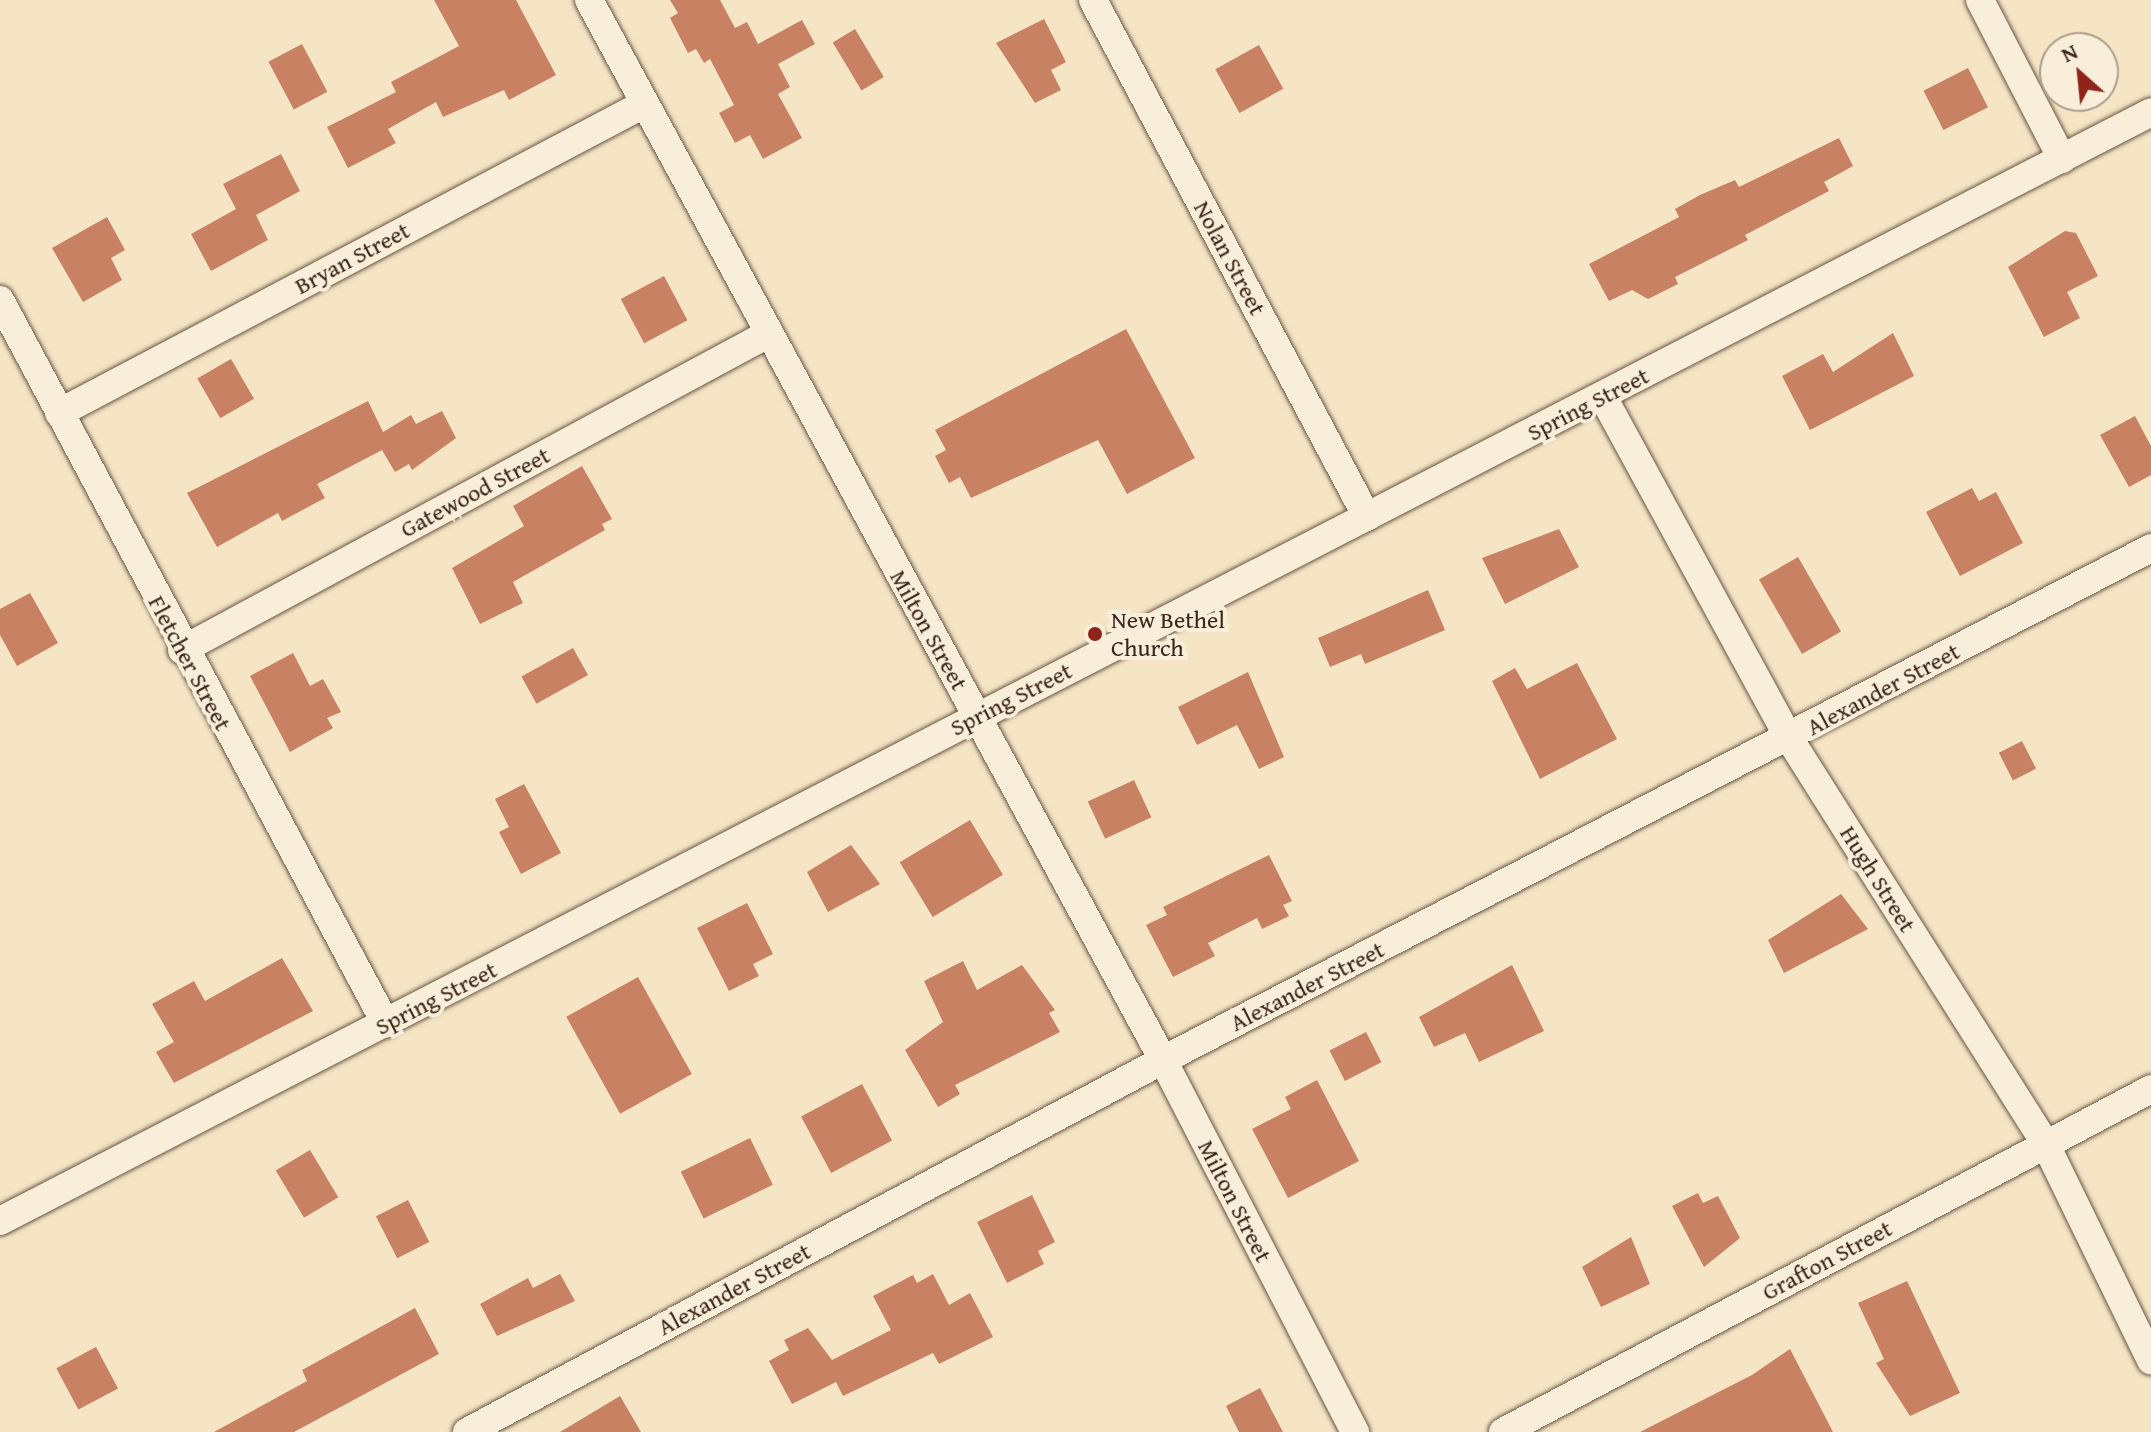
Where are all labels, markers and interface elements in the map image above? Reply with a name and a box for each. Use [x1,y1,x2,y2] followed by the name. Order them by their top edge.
[2039,32,2119,112] north arrow
[2055,35,2083,70] text: N
[1188,196,1272,320] street label: Nolan Street
[290,216,414,300] street label: Bryan Street
[1522,361,1654,447] street label: Spring Street
[395,441,555,543] street label: Gatewood Street
[884,565,974,695] street label: Milton Street
[142,590,238,736] street label: Fletcher Street
[1111,606,1225,662] place label: New Bethel Church
[1086,625,1104,643] marker: New Bethel Church
[1802,637,1964,741] street label: Alexander Street
[945,656,1077,742] street label: Spring Street
[1834,820,1922,938] street label: Hugh Street
[1225,935,1389,1037] street label: Alexander Street
[370,955,502,1041] street label: Spring Street
[1192,1135,1278,1267] street label: Milton Street
[1757,1214,1897,1306] street label: Grafton Street
[653,1237,815,1341] street label: Alexander Street

